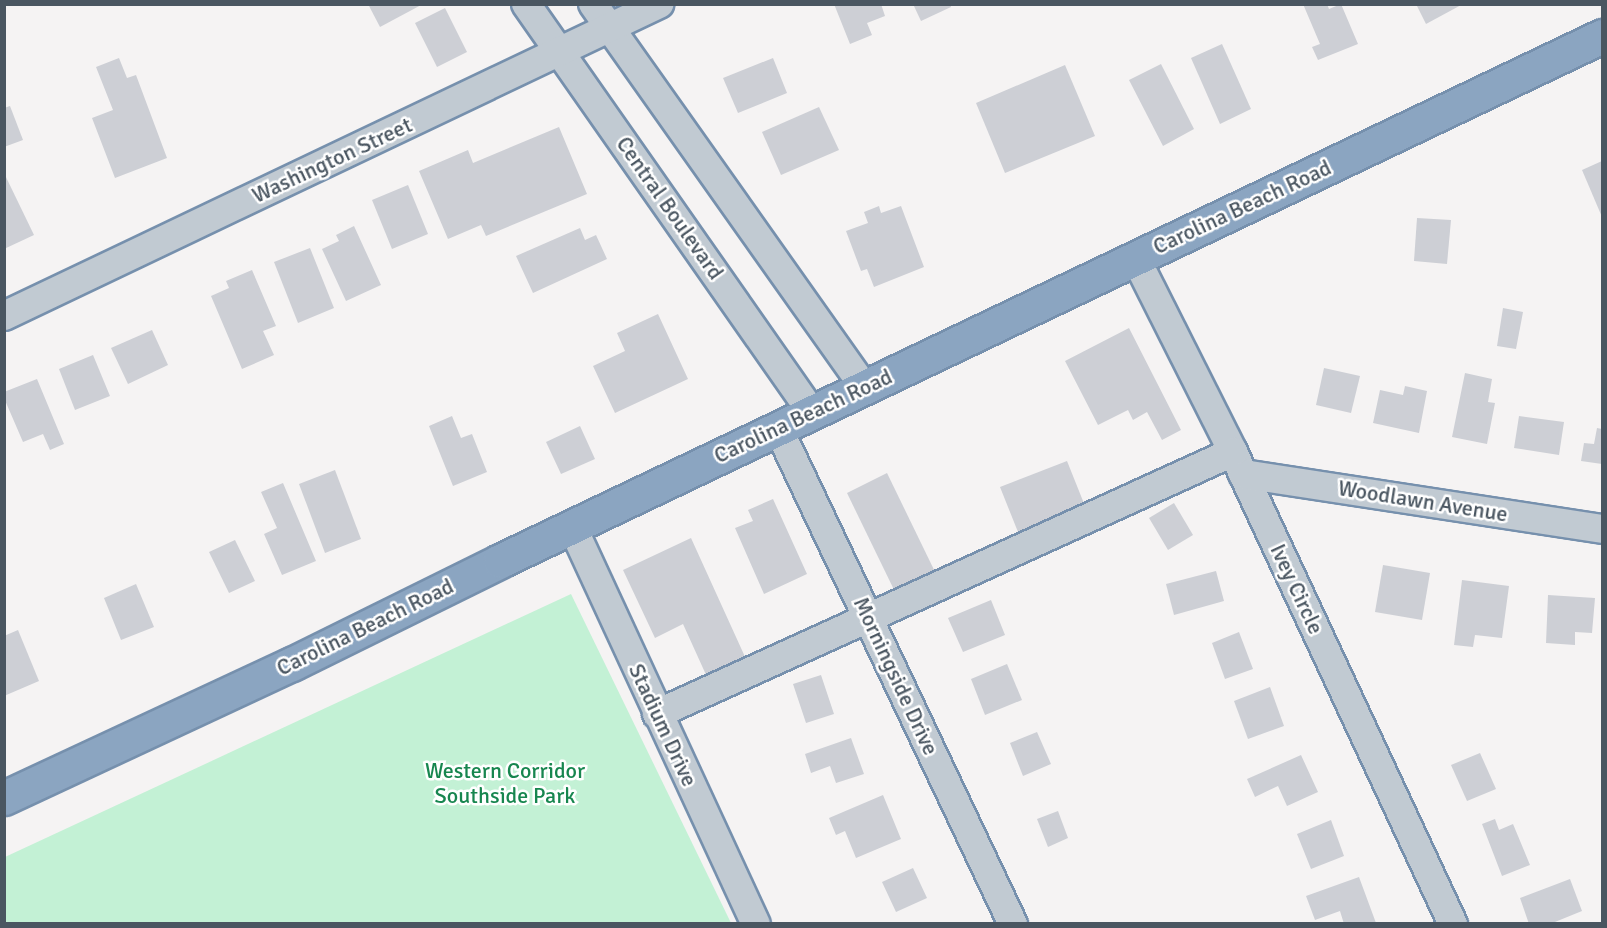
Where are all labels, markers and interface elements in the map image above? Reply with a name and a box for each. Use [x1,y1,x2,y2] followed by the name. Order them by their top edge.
[248,111,416,209] street label: Washington Street
[611,131,729,285] street label: Central Boulevard
[1149,154,1335,260] street label: Carolina Beach Road
[710,363,896,469] street label: Carolina Beach Road
[1336,475,1510,527] street label: Woodlawn Avenue
[1265,540,1329,638] street label: Ivey Circle
[272,573,458,681] street label: Carolina Beach Road
[848,593,944,759] street label: Morningside Drive
[623,660,703,790] street label: Stadium Drive
[425,757,585,808] park label: Western Corridor Southside Park

